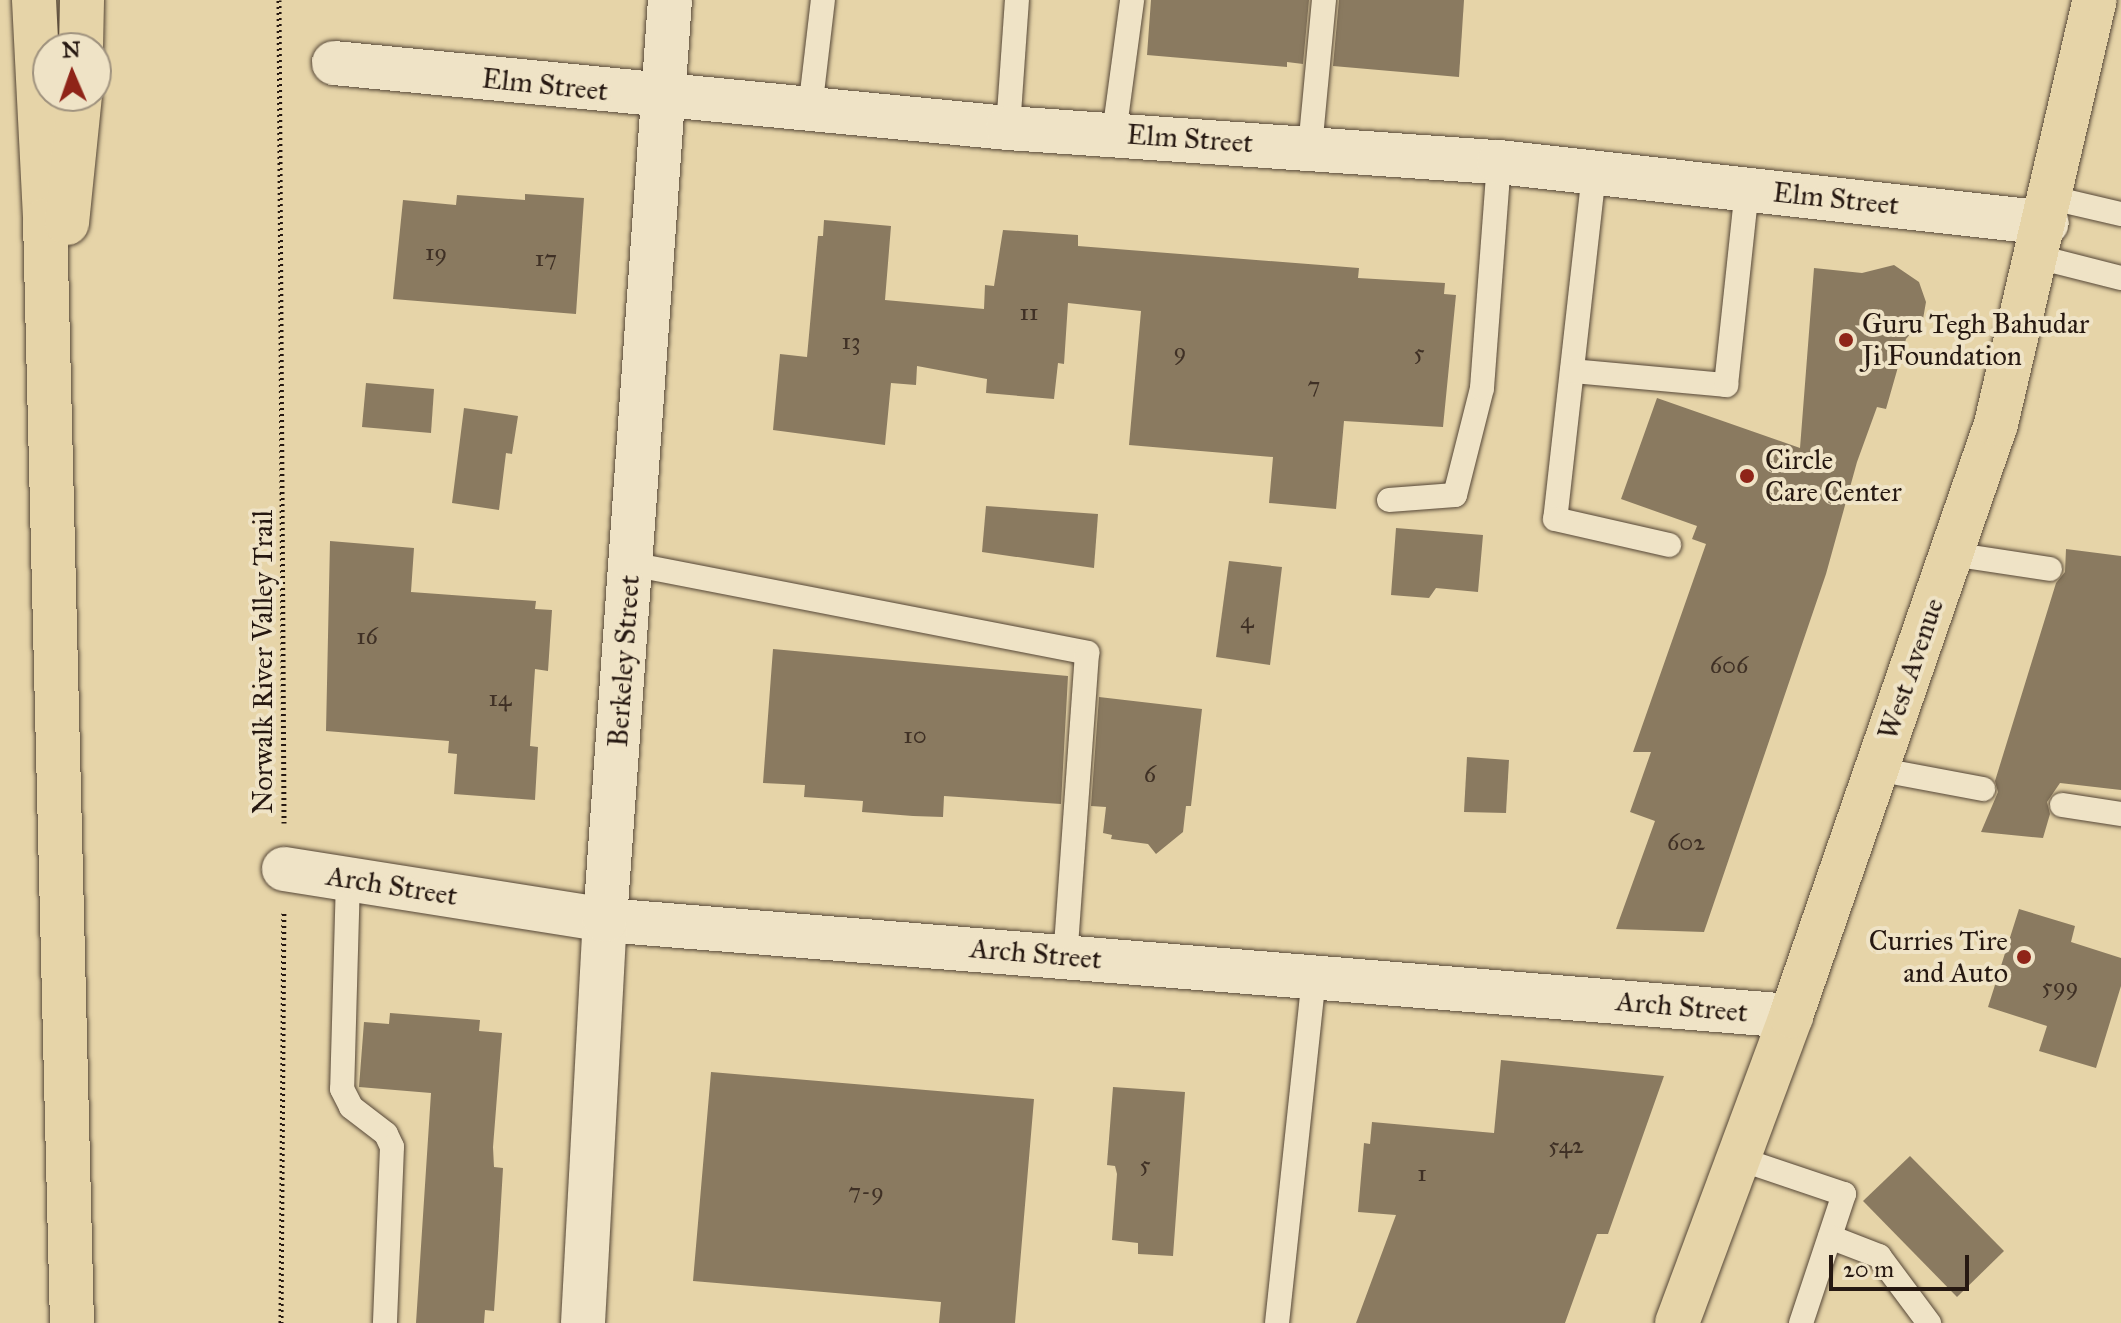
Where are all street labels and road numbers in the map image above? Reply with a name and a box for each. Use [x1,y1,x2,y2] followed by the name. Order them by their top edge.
[480,62,610,108] street label: Elm Street
[1126,118,1254,160] street label: Elm Street
[1771,176,1901,222] street label: Elm Street
[246,510,280,814] street label: Norwalk River Valley Trail
[601,574,647,748] street label: Berkeley Street
[1871,594,1951,744] street label: West Avenue
[324,859,460,913] street label: Arch Street
[969,932,1103,976] street label: Arch Street
[1615,985,1749,1029] street label: Arch Street

